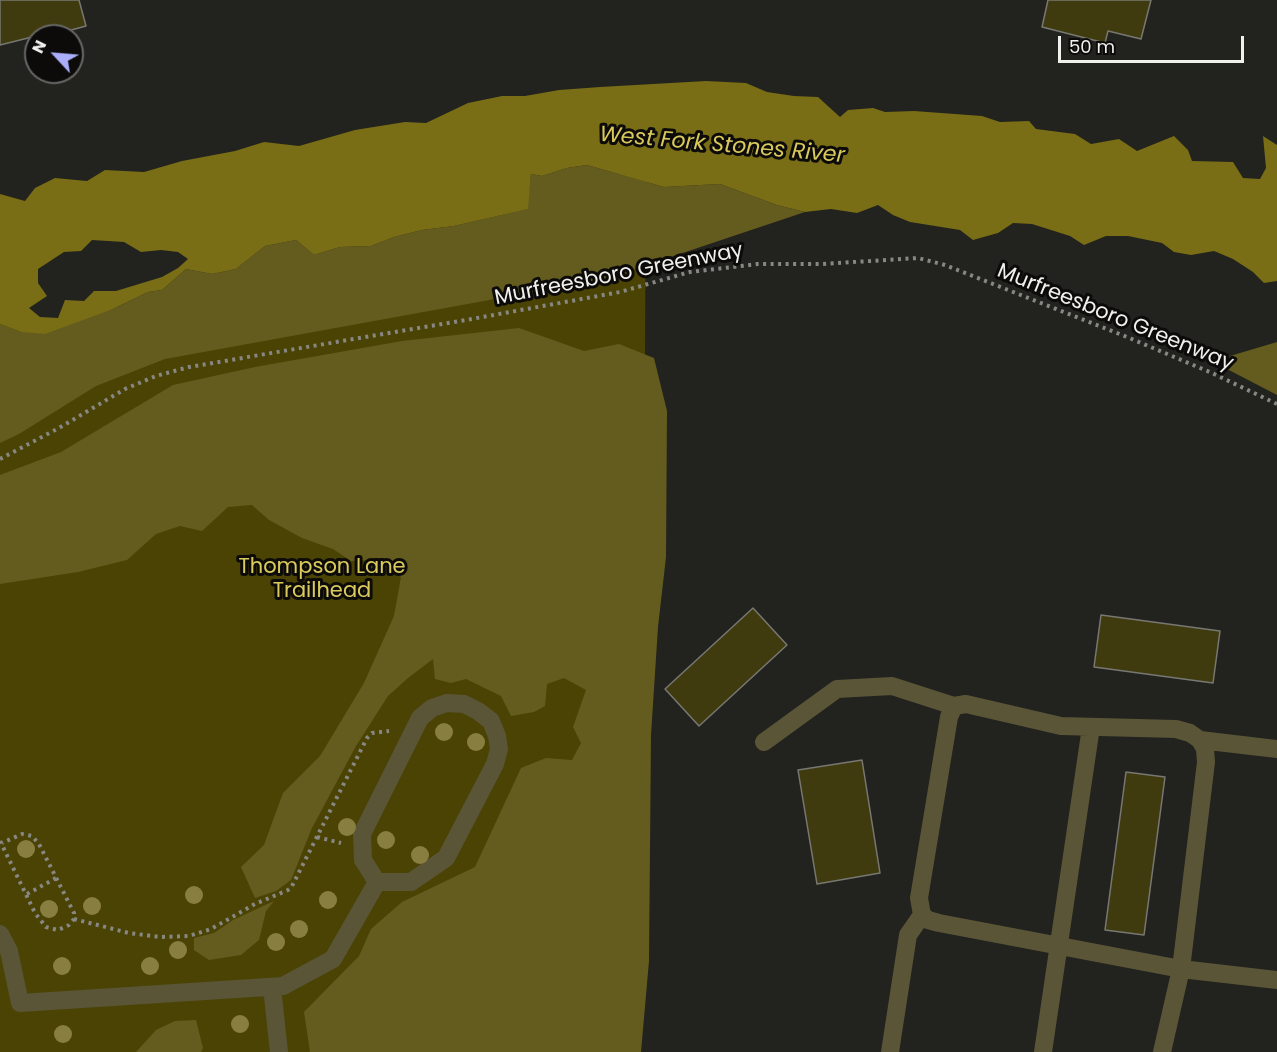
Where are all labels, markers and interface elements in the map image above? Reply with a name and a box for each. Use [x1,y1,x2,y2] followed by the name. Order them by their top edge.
[24,24,84,84] north arrow
[1061,24,1247,62] scale bar
[1069,34,1115,59] text: 50 m
[26,36,52,57] text: N
[598,122,846,170] water label: West Fork Stones River
[493,239,745,311] street label: Murfreesboro Greenway
[993,259,1237,377] street label: Murfreesboro Greenway
[238,555,406,605] park label: Thompson Lane Trailhead

